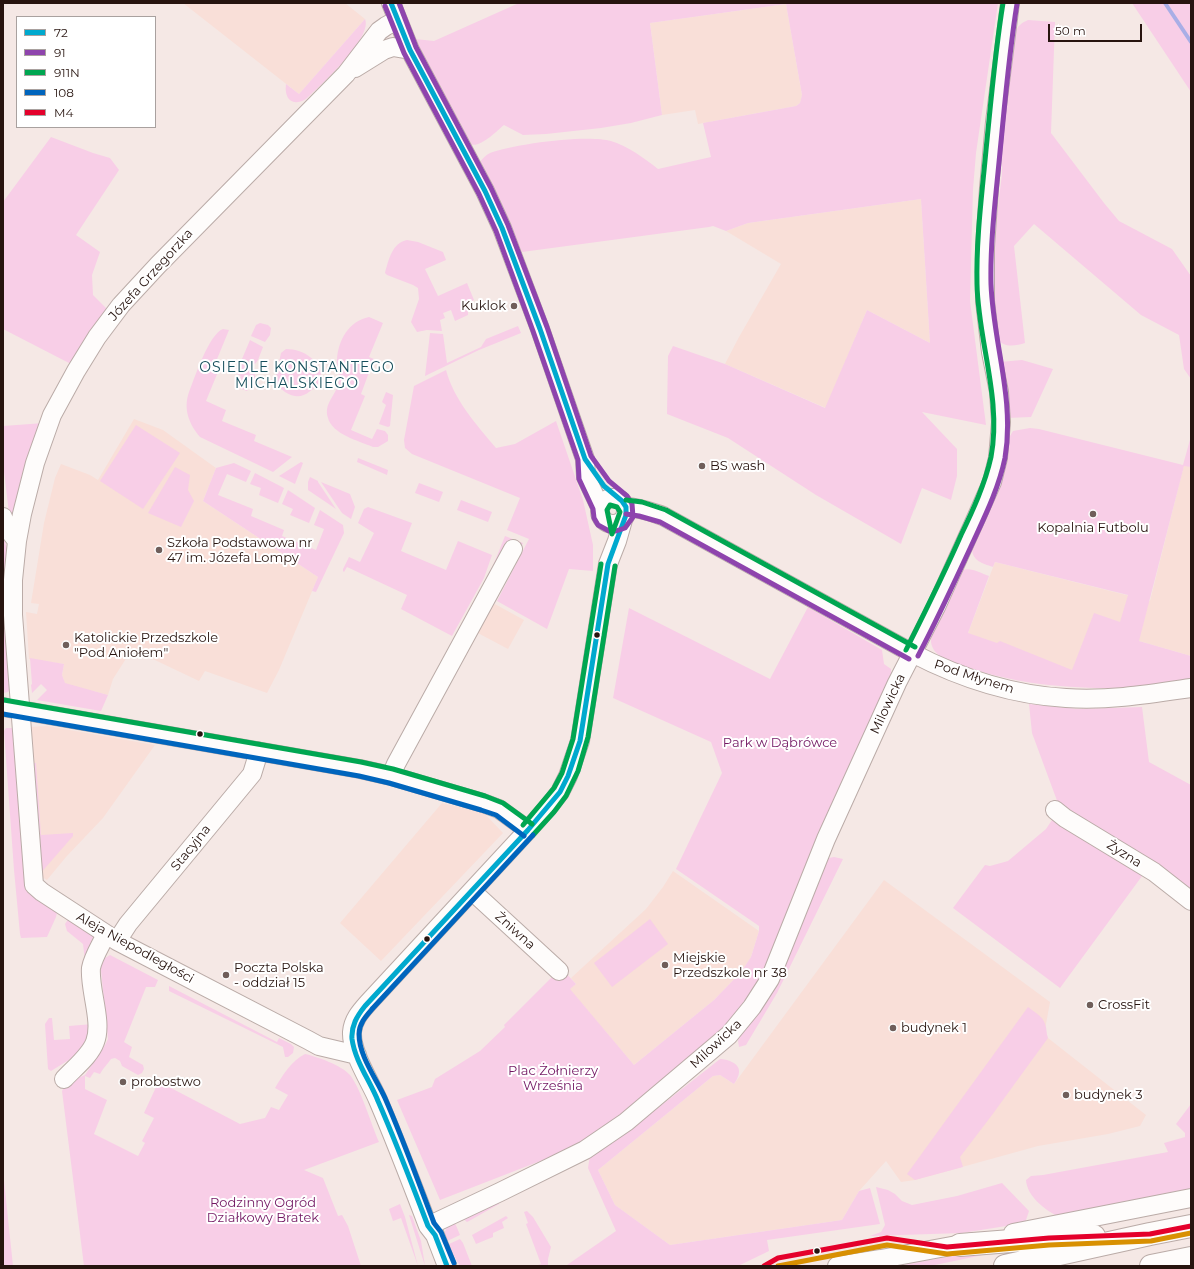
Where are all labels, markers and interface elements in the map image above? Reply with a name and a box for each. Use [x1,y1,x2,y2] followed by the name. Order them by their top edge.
[16,16,156,128] legend
[1050,16,1144,42] scale bar
[1055,23,1086,38] text: 50 m
[54,25,68,40] text: 72
[54,45,66,60] text: 91
[54,65,80,80] text: 911N
[54,85,74,100] text: 108
[54,105,73,120] text: M4
[106,226,196,324] street label: Józefa Grzegorzka
[461,298,506,314] place label: Kuklok
[509,301,519,311] marker: Kuklok
[199,360,395,392] district label: OSIEDLE KONSTANTEGO MICHALSKIEGO
[710,458,765,474] place label: BS wash
[697,461,707,471] marker: BS wash
[1088,509,1098,519] marker: Kopalnia Futbolu
[1037,520,1149,536] place label: Kopalnia Futbolu
[167,535,312,566] place label: Szkoła Podstawowa nr 47 im. Józefa Lompy
[154,545,164,555] marker: Szkoła Podstawowa nr 47 im. Józefa Lompy
[74,630,218,661] place label: Katolickie Przedszkole "Pod Aniołem"
[592,630,602,640] unlabelled marker
[61,640,71,650] marker: Katolickie Przedszkole "Pod Aniołem"
[932,657,1016,697] street label: Pod Młynem
[867,671,909,737] street label: Milowicka
[195,729,205,739] unlabelled marker
[723,735,837,751] park label: Park w Dąbrówce
[168,822,214,874] street label: Stacyjna
[1104,837,1144,871] street label: Żyzna
[73,909,197,987] street label: Aleja Niepodległości
[492,909,538,953] street label: Żniwna
[422,934,432,944] unlabelled marker
[673,950,787,981] place label: Miejskie Przedszkole nr 38
[234,960,324,991] place label: Poczta Polska - oddział 15
[660,960,670,970] marker: Miejskie Przedszkole nr 38
[221,970,231,980] marker: Poczta Polska - oddział 15
[1098,997,1150,1013] place label: CrossFit
[1085,1000,1095,1010] marker: CrossFit
[687,1016,745,1072] street label: Milowicka
[901,1020,967,1036] place label: budynek 1
[888,1023,898,1033] marker: budynek 1
[508,1063,598,1094] park label: Plac Żołnierzy Września
[131,1074,201,1090] place label: probostwo
[118,1077,128,1087] marker: probostwo
[1074,1087,1143,1103] place label: budynek 3
[1061,1090,1071,1100] marker: budynek 3
[207,1195,319,1226] park label: Rodzinny Ogród Działkowy Bratek
[812,1246,822,1256] unlabelled marker

